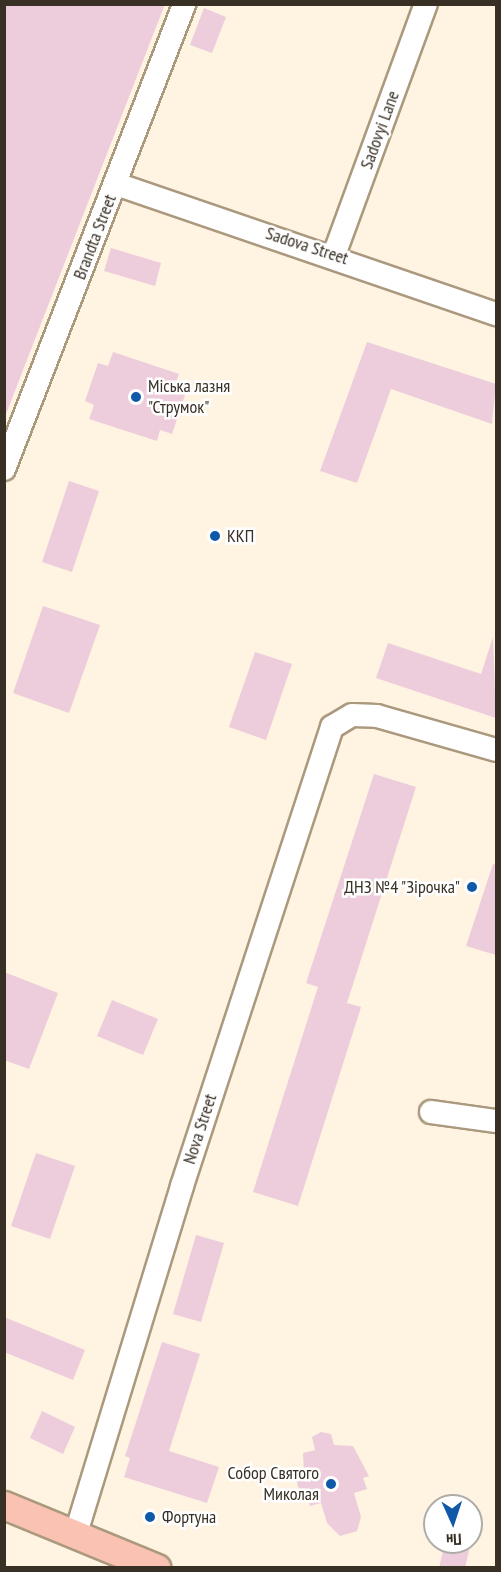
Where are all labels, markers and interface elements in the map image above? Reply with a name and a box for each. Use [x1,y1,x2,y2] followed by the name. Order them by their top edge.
[356,88,404,172] street label: Sadovyi Lane
[69,191,121,283] street label: Brandta Street
[263,223,351,269] street label: Sadova Street
[148,376,230,418] place label: Міська лазня "Струмок"
[129,390,143,404] marker: Міська лазня "Струмок"
[227,525,254,547] place label: ККП
[208,529,222,543] marker: ККП
[343,876,460,898] place label: ДНЗ №4 "Зірочка"
[465,880,479,894] marker: ДНЗ №4 "Зірочка"
[179,1091,221,1167] street label: Nova Street
[228,1463,319,1506] place label: Собор Святого Миколая
[324,1477,338,1491] marker: Собор Святого Миколая
[423,1494,483,1554] north arrow
[162,1506,216,1528] place label: Фортуна
[143,1510,157,1524] marker: Фортуна
[446,1530,462,1550] text: Пн

